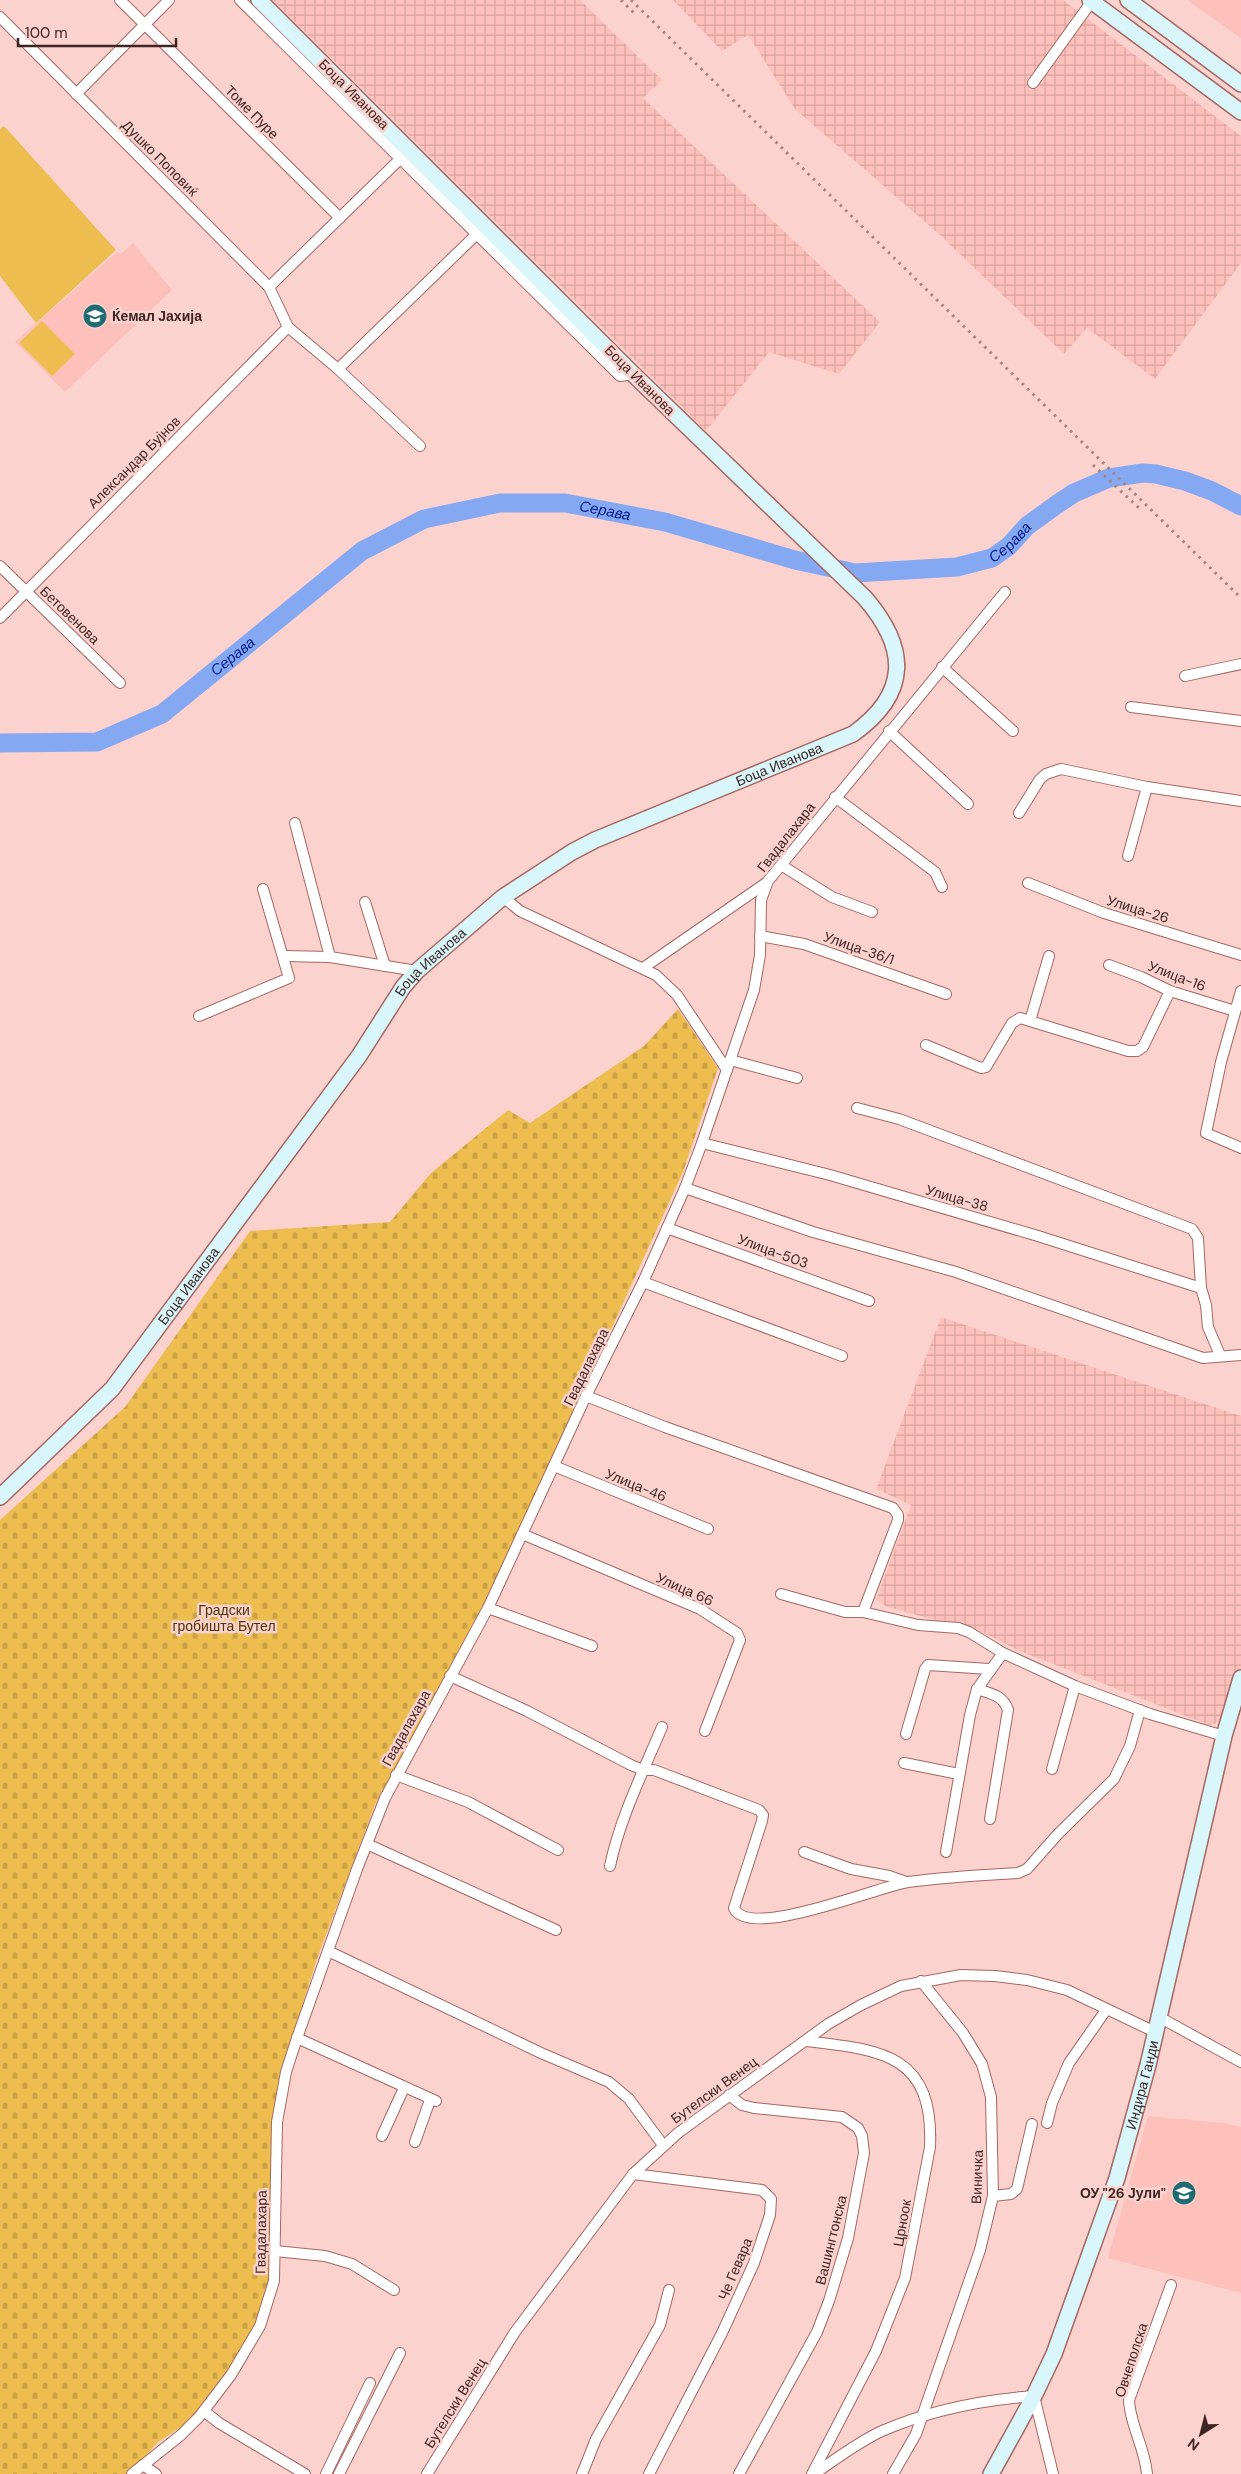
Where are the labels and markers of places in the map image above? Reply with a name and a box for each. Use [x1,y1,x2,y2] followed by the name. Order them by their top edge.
[82,303,108,329] school or university icon: Ќемал Јахија
[112,307,202,325] place label: Ќемал Јахија
[1171,2180,1197,2206] school or university icon: ОУ "26 Јули"
[1080,2184,1166,2202] place label: ОУ "26 Јули"

